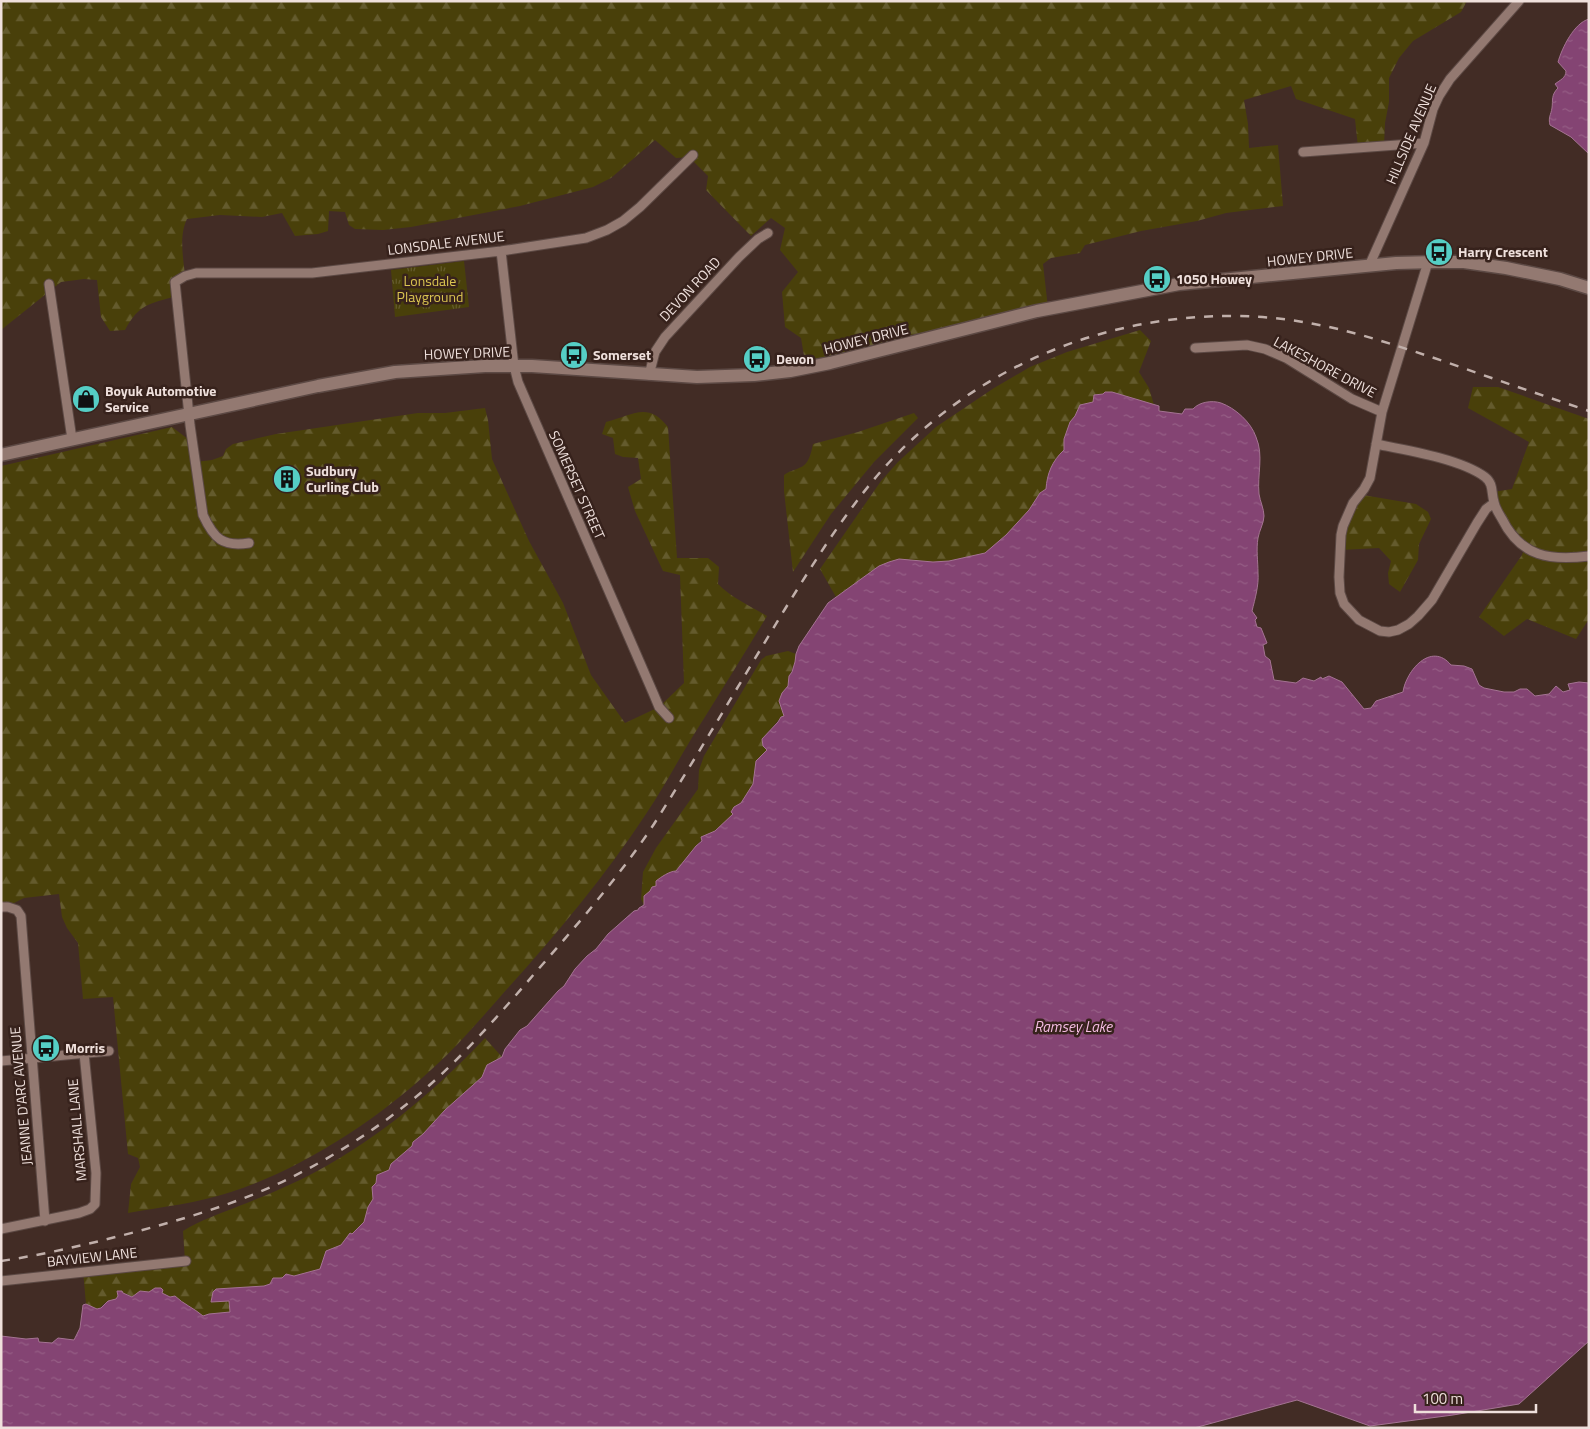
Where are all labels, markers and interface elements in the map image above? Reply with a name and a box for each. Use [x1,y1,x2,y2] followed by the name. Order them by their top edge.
[1380,80,1441,187] street label: HILLSIDE AVENUE
[386,225,506,260] street label: LONSDALE AVENUE
[1424,237,1454,267] bus stop icon: Harry Crescent
[1458,241,1548,262] place label: Harry Crescent
[1266,242,1354,271] street label: HOWEY DRIVE
[654,252,725,326] street label: DEVON ROAD
[1142,264,1172,294] bus stop icon: 1050 Howey
[1176,268,1252,289] place label: 1050 Howey
[397,270,463,307] park label: Lonsdale Playground
[821,318,911,359] street label: HOWEY DRIVE
[1270,331,1380,403] street label: LAKESHORE DRIVE
[423,340,511,365] street label: HOWEY DRIVE
[559,340,589,370] bus stop icon: Somerset
[593,344,651,365] place label: Somerset
[742,344,772,374] bus stop icon: Devon
[776,348,814,369] place label: Devon
[105,380,217,417] place label: Boyuk Automotive Service
[71,384,101,414] shop icon: Boyuk Automotive Service
[544,427,611,543] street label: SOMERSET STREET
[306,460,379,497] place label: Sudbury Curling Club
[272,464,302,494] building icon: Sudbury Curling Club
[1034,1015,1113,1038] water label: Ramsey Lake
[4,1026,37,1166] street label: JEANNE D'ARC AVENUE
[31,1033,61,1063] bus stop icon: Morris
[65,1037,105,1058] place label: Morris
[62,1078,91,1182] street label: MARSHALL LANE
[46,1241,138,1272] street label: BAYVIEW LANE
[1415,1382,1536,1414] scale bar
[1422,1387,1463,1410] text: 100 m

